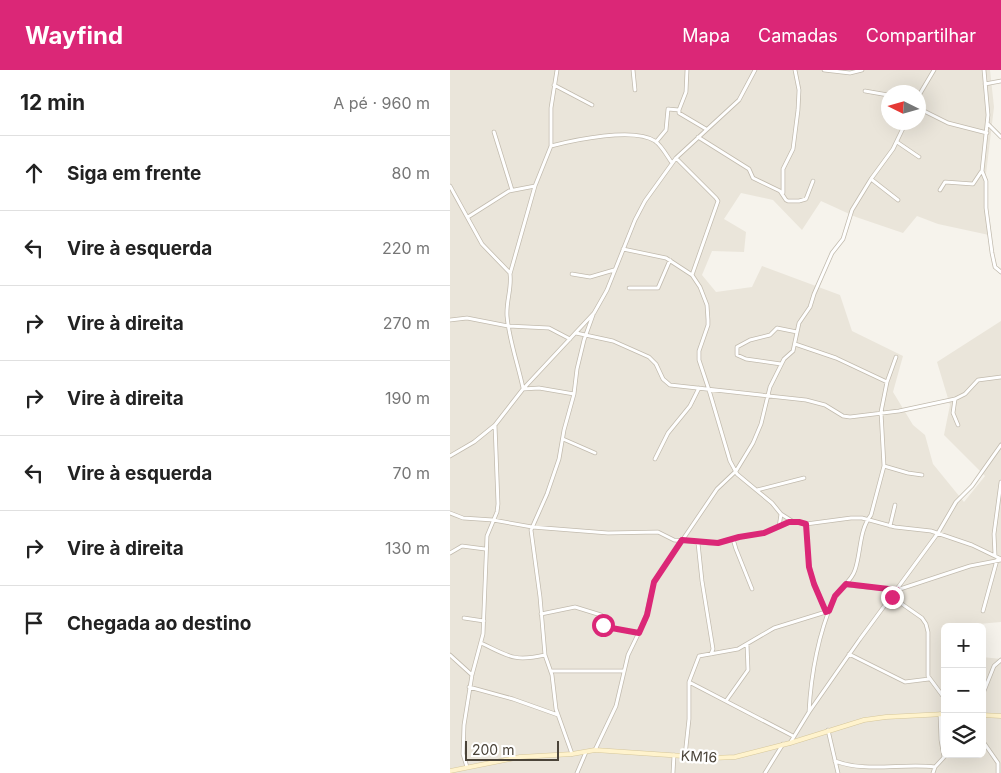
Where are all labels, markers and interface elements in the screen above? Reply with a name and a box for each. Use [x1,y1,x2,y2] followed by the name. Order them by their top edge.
[25,21,123,50] text: Wayfind
[682,25,730,46] text: Mapa
[758,25,838,46] text: Camadas
[866,25,976,46] text: Compartilhar
[881,85,926,130] north arrow
[20,90,85,115] text: 12 min
[333,93,430,113] text: A pé · 960 m
[20,159,48,187] icon: ahead
[67,162,201,185] text: Siga em frente
[391,163,430,183] text: 80 m
[20,234,48,262] icon: left
[67,237,212,260] text: Vire à esquerda
[382,238,430,258] text: 220 m
[20,309,48,337] icon: right
[67,312,184,335] text: Vire à direita
[383,313,430,333] text: 270 m
[20,384,48,412] icon: right
[67,387,184,410] text: Vire à direita
[385,388,430,408] text: 190 m
[20,459,48,487] icon: left
[67,462,212,485] text: Vire à esquerda
[393,463,430,483] text: 70 m
[20,534,48,562] icon: right
[67,537,184,560] text: Vire à direita
[385,538,430,558] text: 130 m
[881,586,904,609] route end
[20,609,48,637] icon: arrive
[67,612,251,635] text: Chegada ao destino
[592,614,615,637] route start
[941,623,986,758] map controls
[941,623,986,668] button: +
[941,668,986,713] button: −
[941,713,986,758] button: layers
[465,738,559,761] scale bar
[472,741,514,758] text: 200 m
[680,747,718,765] street label: KM16

